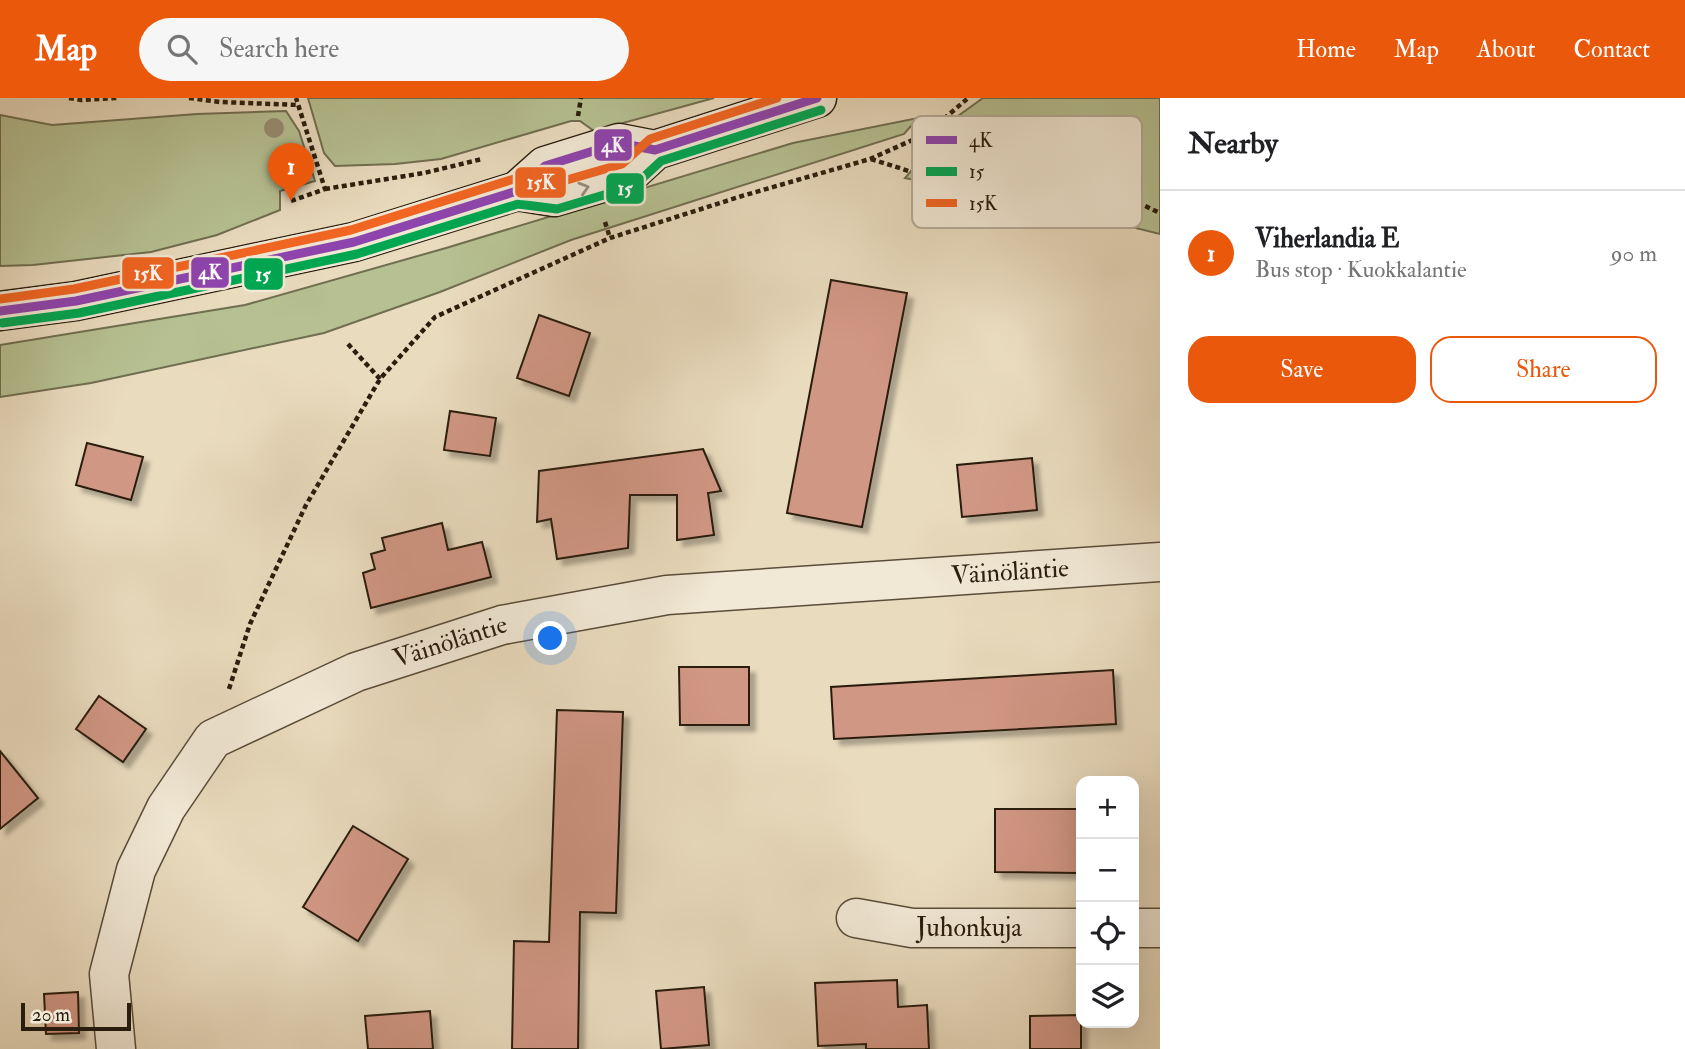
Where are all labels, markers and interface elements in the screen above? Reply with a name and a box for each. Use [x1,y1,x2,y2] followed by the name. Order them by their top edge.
[139,18,629,81] search box
[35,29,97,70] text: Map
[163,30,201,68] icon: search
[219,33,339,65] text: Search here
[1296,34,1356,65] text: Home
[1394,34,1439,65] text: Map
[1477,34,1536,65] text: About
[1574,34,1650,65] text: Contact
[912,116,1142,228] legend
[1188,125,1278,162] text: Nearby
[593,128,633,162] line badge: 4K
[969,129,993,153] text: 4K
[600,134,625,158] text: 4K
[268,143,314,201] pin: 1
[969,160,985,184] text: 15
[514,166,567,199] line badge: 15K
[527,171,556,195] text: 15K
[605,172,645,205] line badge: 15
[617,177,633,201] text: 15
[577,182,589,197] one-way arrow
[969,192,998,216] text: 15K
[1255,223,1400,255] text: Viherlandia E
[1207,239,1215,268] text: 1
[1611,239,1657,268] text: 90 m
[1255,255,1467,284] text: Bus stop · Kuokkalantie
[121,256,175,290] line badge: 15K
[190,256,230,289] line badge: 4K
[243,257,284,291] line badge: 15
[197,261,222,285] text: 4K
[134,262,163,286] text: 15K
[255,263,271,287] text: 15
[1188,336,1416,403] button: Save
[1430,336,1657,403] button: Share
[950,552,1070,592] street label: Väinöläntie
[389,608,511,675] street label: Väinöläntie
[533,621,567,655] your location
[1076,776,1139,1028] map controls
[1076,776,1139,839] button: +
[1076,839,1139,902] button: −
[1076,902,1139,965] button: locate
[915,912,1022,944] street label: Juhonkuja
[1076,965,1139,1028] button: layers
[21,1000,131,1032] scale bar
[32,1003,70,1027] text: 20 m

